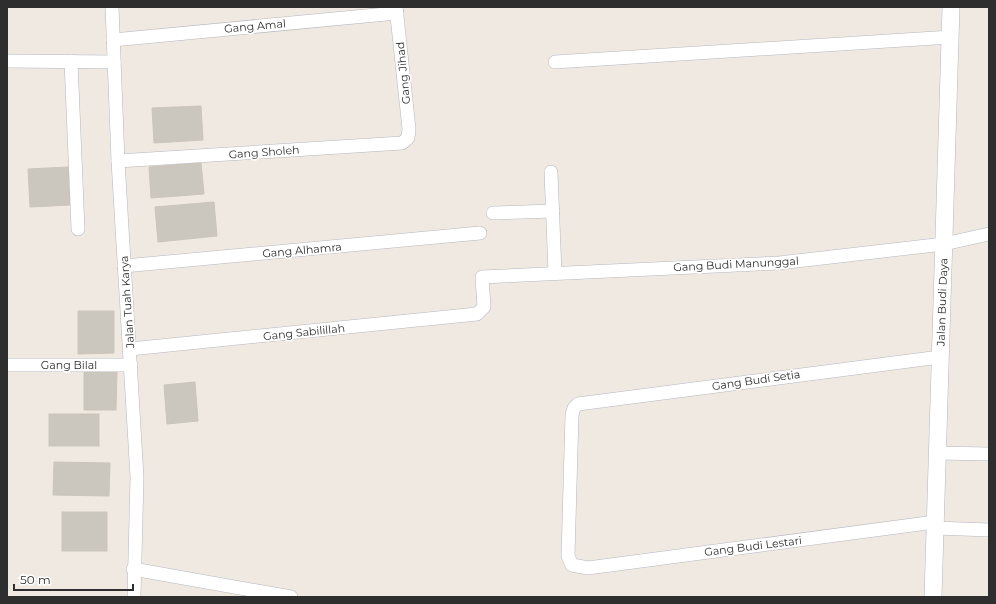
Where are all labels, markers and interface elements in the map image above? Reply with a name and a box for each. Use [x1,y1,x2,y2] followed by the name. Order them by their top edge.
[224,16,286,36] street label: Gang Amal
[393,41,413,105] street label: Gang Jihad
[228,143,300,161] street label: Gang Sholeh
[262,240,342,260] street label: Gang Alhamra
[673,254,799,274] street label: Gang Budi Manunggal
[117,255,137,350] street label: Jalan Tuah Karya
[933,258,951,347] street label: Jalan Budi Daya
[262,321,346,343] street label: Gang Sabilillah
[41,358,97,372] street label: Gang Bilal
[711,367,801,393] street label: Gang Budi Setia
[703,533,803,559] street label: Gang Budi Lestari
[14,566,133,592] scale bar
[20,572,51,587] text: 50 m

